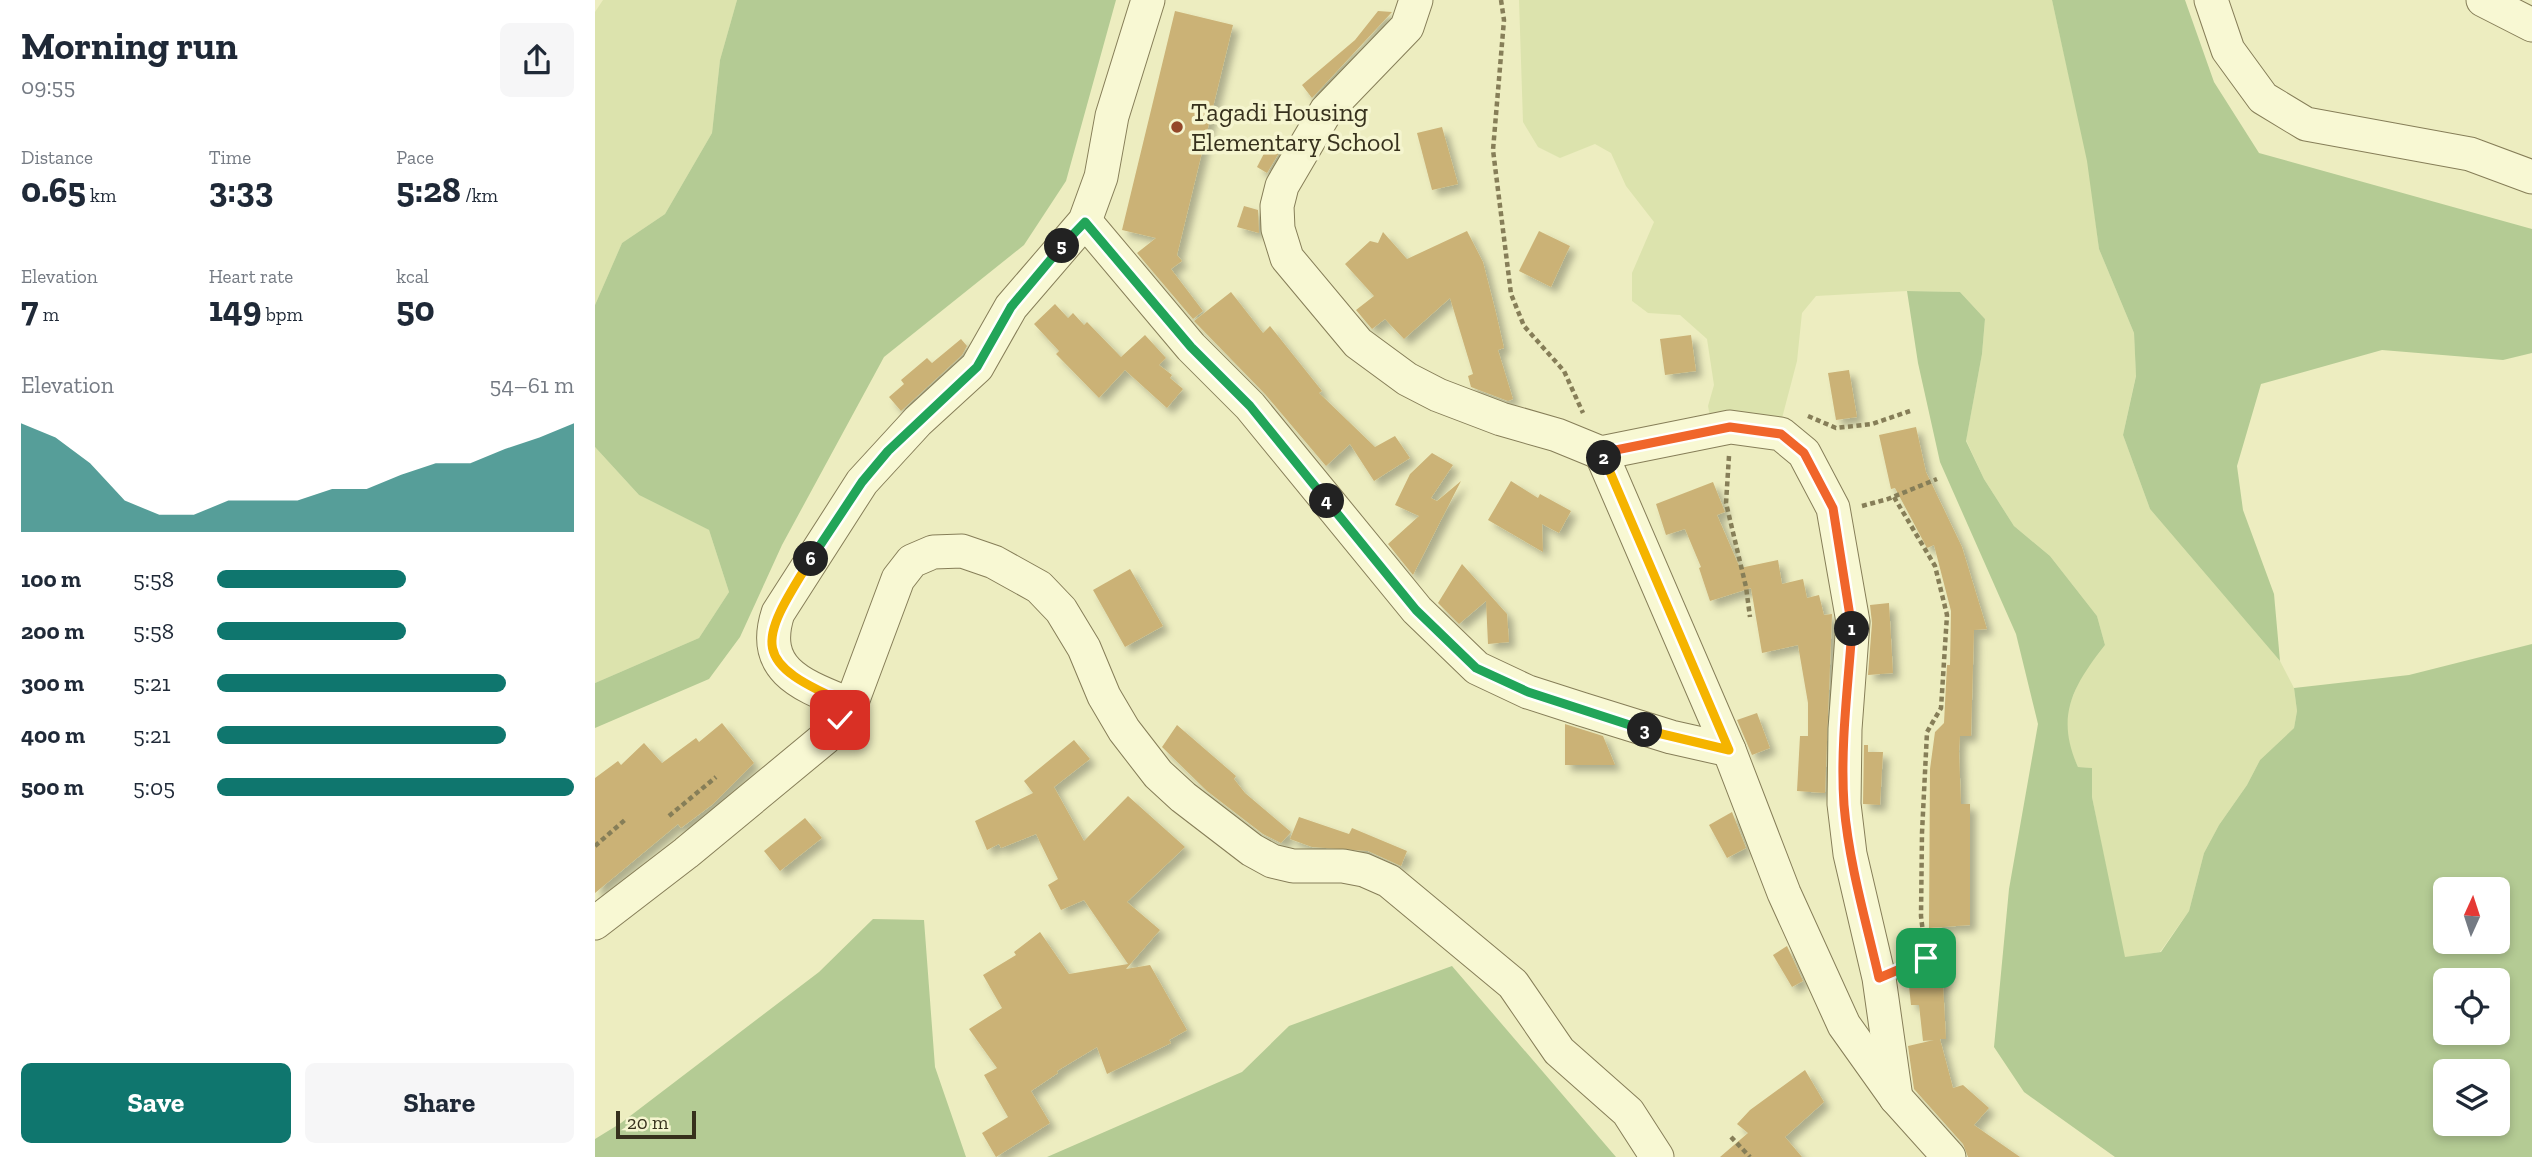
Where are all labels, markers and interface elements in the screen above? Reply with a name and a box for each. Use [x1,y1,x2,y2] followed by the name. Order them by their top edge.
[21,23,238,69] text: Morning run
[500,23,574,97] button: share
[21,72,75,100] text: 09:55
[1191,96,1401,158] place label: Tagadi Housing Elementary School
[1169,119,1185,135] marker: Tagadi Housing Elementary School
[21,146,93,169] text: Distance
[209,146,251,169] text: Time
[396,146,434,169] text: Pace
[21,169,86,211] text: 0.65
[209,169,273,211] text: 3:33
[396,169,461,211] text: 5:28
[86,184,116,207] text: km
[461,184,498,207] text: /km
[1044,229,1079,264] pin: 5
[1057,234,1066,257] text: 5
[21,265,98,288] text: Elevation
[209,265,293,288] text: Heart rate
[396,265,429,288] text: kcal
[21,288,38,330] text: 7
[209,288,261,330] text: 149
[396,288,435,330] text: 50
[38,303,59,326] text: m
[261,303,303,326] text: bpm
[21,371,114,399] text: Elevation
[490,371,574,399] text: 54–61 m
[1587,440,1621,476] pin: 2
[1598,446,1609,469] text: 2
[1309,484,1345,518] pin: 4
[1321,489,1332,512] text: 4
[793,542,829,576] pin: 6
[805,547,816,570] text: 6
[21,565,81,593] text: 100 m
[133,565,174,593] text: 5:58
[1835,612,1869,646] pin: 1
[21,617,84,645] text: 200 m
[133,617,174,645] text: 5:58
[1848,617,1855,640] text: 1
[21,669,84,697] text: 300 m
[133,669,171,697] text: 5:21
[810,690,870,750] pin
[821,701,859,739] icon: check
[1627,712,1663,748] pin: 3
[1639,718,1650,741] text: 3
[21,721,85,749] text: 400 m
[133,721,171,749] text: 5:21
[21,773,84,801] text: 500 m
[133,773,175,801] text: 5:05
[2433,877,2509,954] north arrow
[2433,877,2510,1136] map controls
[1896,928,1956,988] pin
[1907,939,1945,977] icon: arrive
[2433,968,2510,1045] button: locate
[2433,1059,2510,1136] button: layers
[21,1063,291,1143] button: Save
[305,1063,574,1143] button: Share
[616,1108,697,1140] scale bar
[627,1111,668,1134] text: 20 m

